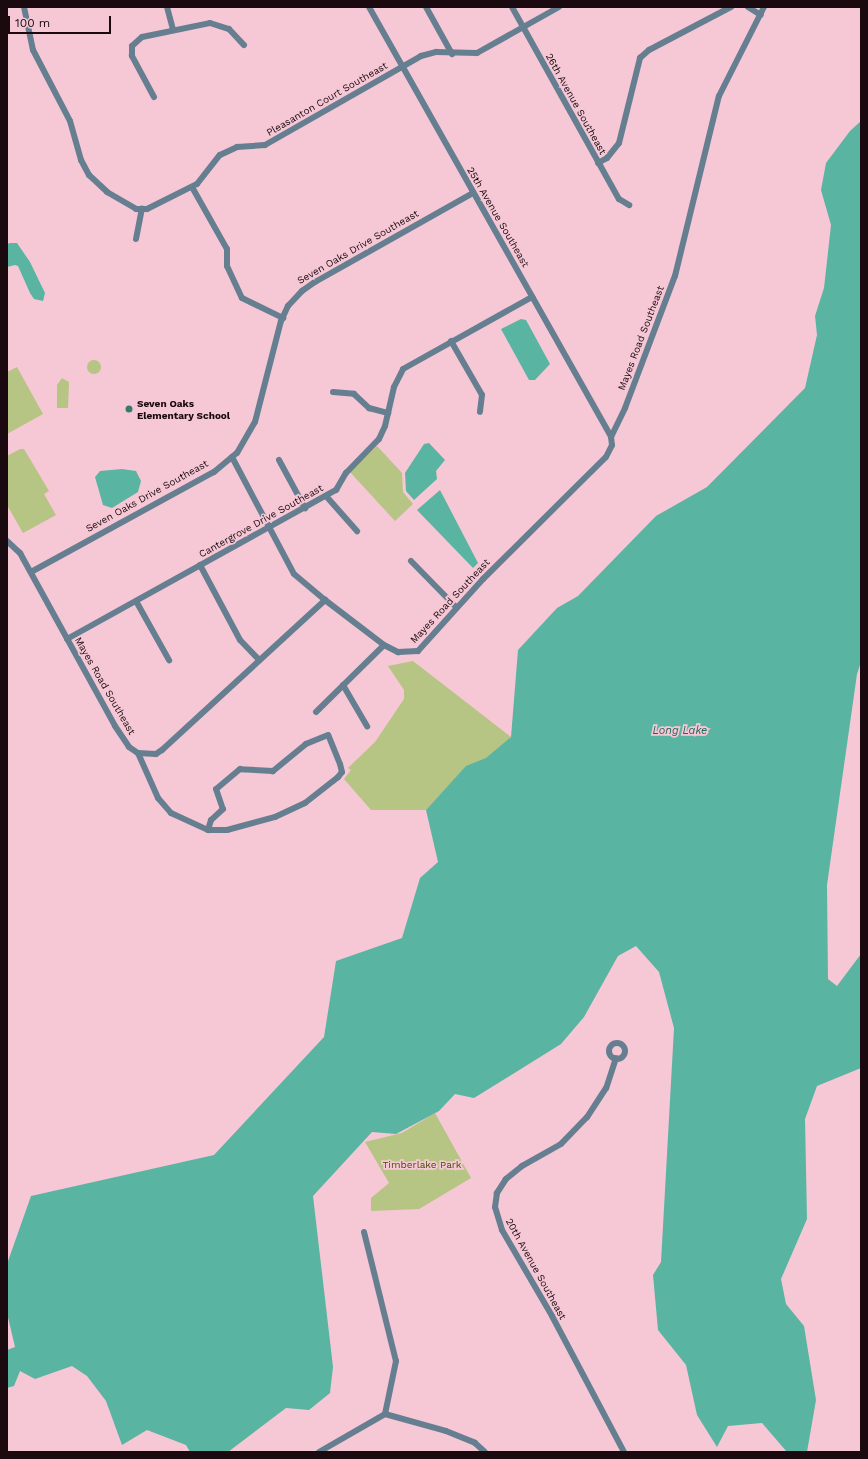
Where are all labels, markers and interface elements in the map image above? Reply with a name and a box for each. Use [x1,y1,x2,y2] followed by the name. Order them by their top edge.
[10,8,113,34] scale bar
[15,16,50,30] text: 100 m
[543,51,609,157] street label: 26th Avenue Southeast
[264,59,390,139] street label: Pleasanton Court Southeast
[464,165,532,269] street label: 25th Avenue Southeast
[295,207,421,287] street label: Seven Oaks Drive Southeast
[615,284,667,392] street label: Mayes Road Southeast
[137,397,230,420] place label: Seven Oaks Elementary School
[124,404,134,414] marker: Seven Oaks Elementary School
[84,457,210,535] street label: Seven Oaks Drive Southeast
[197,482,325,560] street label: Cantergrove Drive Southeast
[408,556,492,646] street label: Mayes Road Southeast
[72,635,138,737] street label: Mayes Road Southeast
[653,724,707,738] water label: Long Lake
[382,1159,462,1171] park label: Timberlake Park
[503,1216,569,1322] street label: 20th Avenue Southeast

